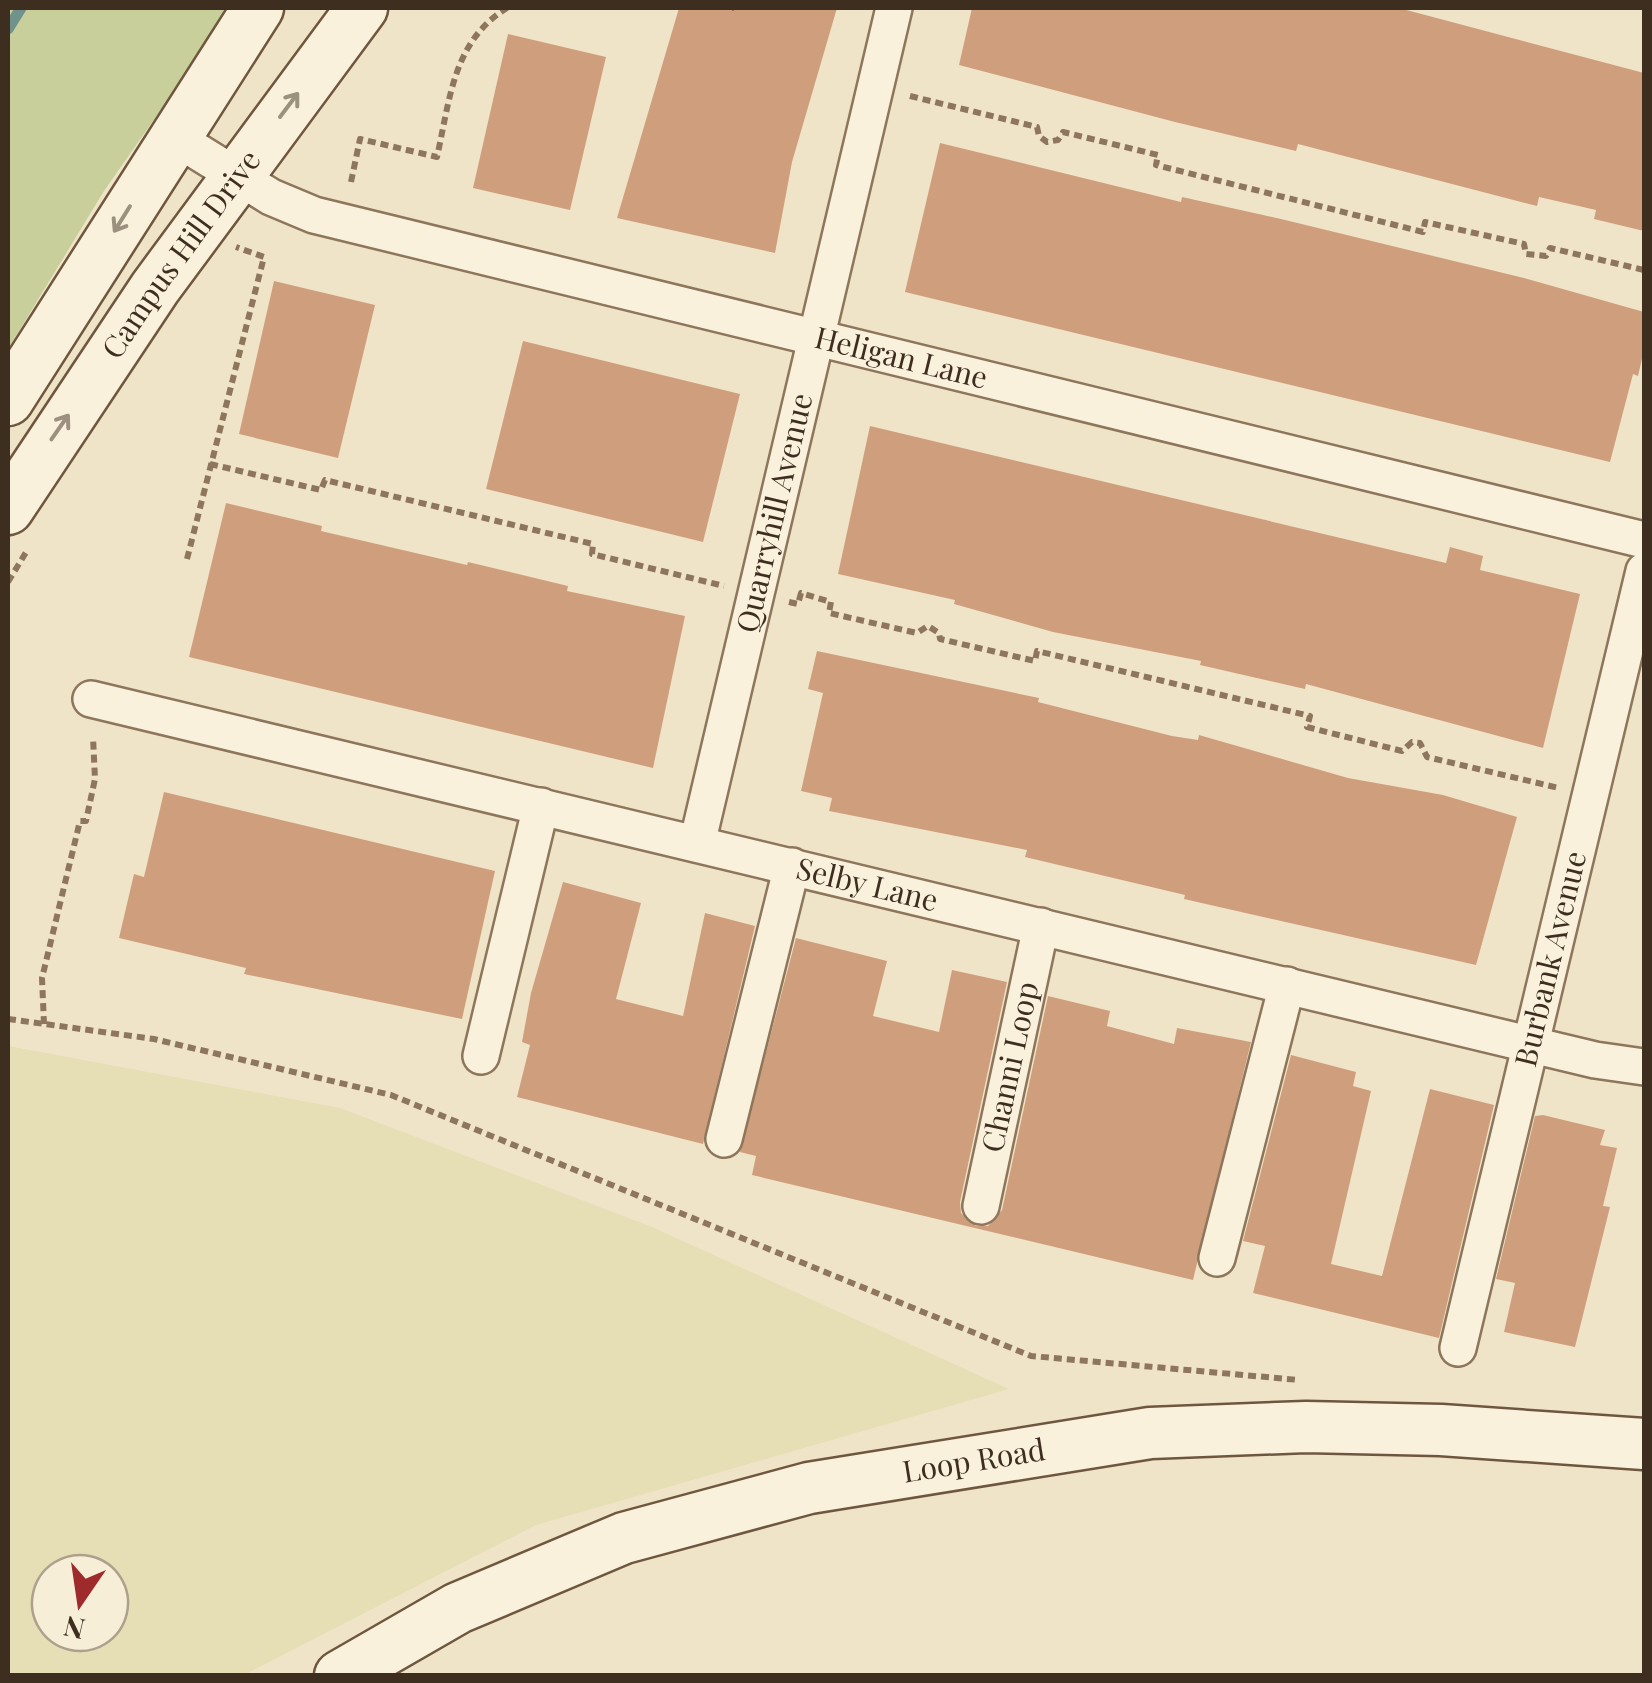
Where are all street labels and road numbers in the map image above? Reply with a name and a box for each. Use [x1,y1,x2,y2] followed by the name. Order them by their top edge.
[92,141,268,366] street label: Campus Hill Drive
[811,316,992,397] street label: Heligan Lane
[725,389,821,636] street label: Quarryhill Avenue
[793,847,942,920] street label: Selby Lane
[1504,847,1594,1070] street label: Burbank Avenue
[971,978,1047,1156] street label: Channi Loop
[899,1428,1048,1491] street label: Loop Road

